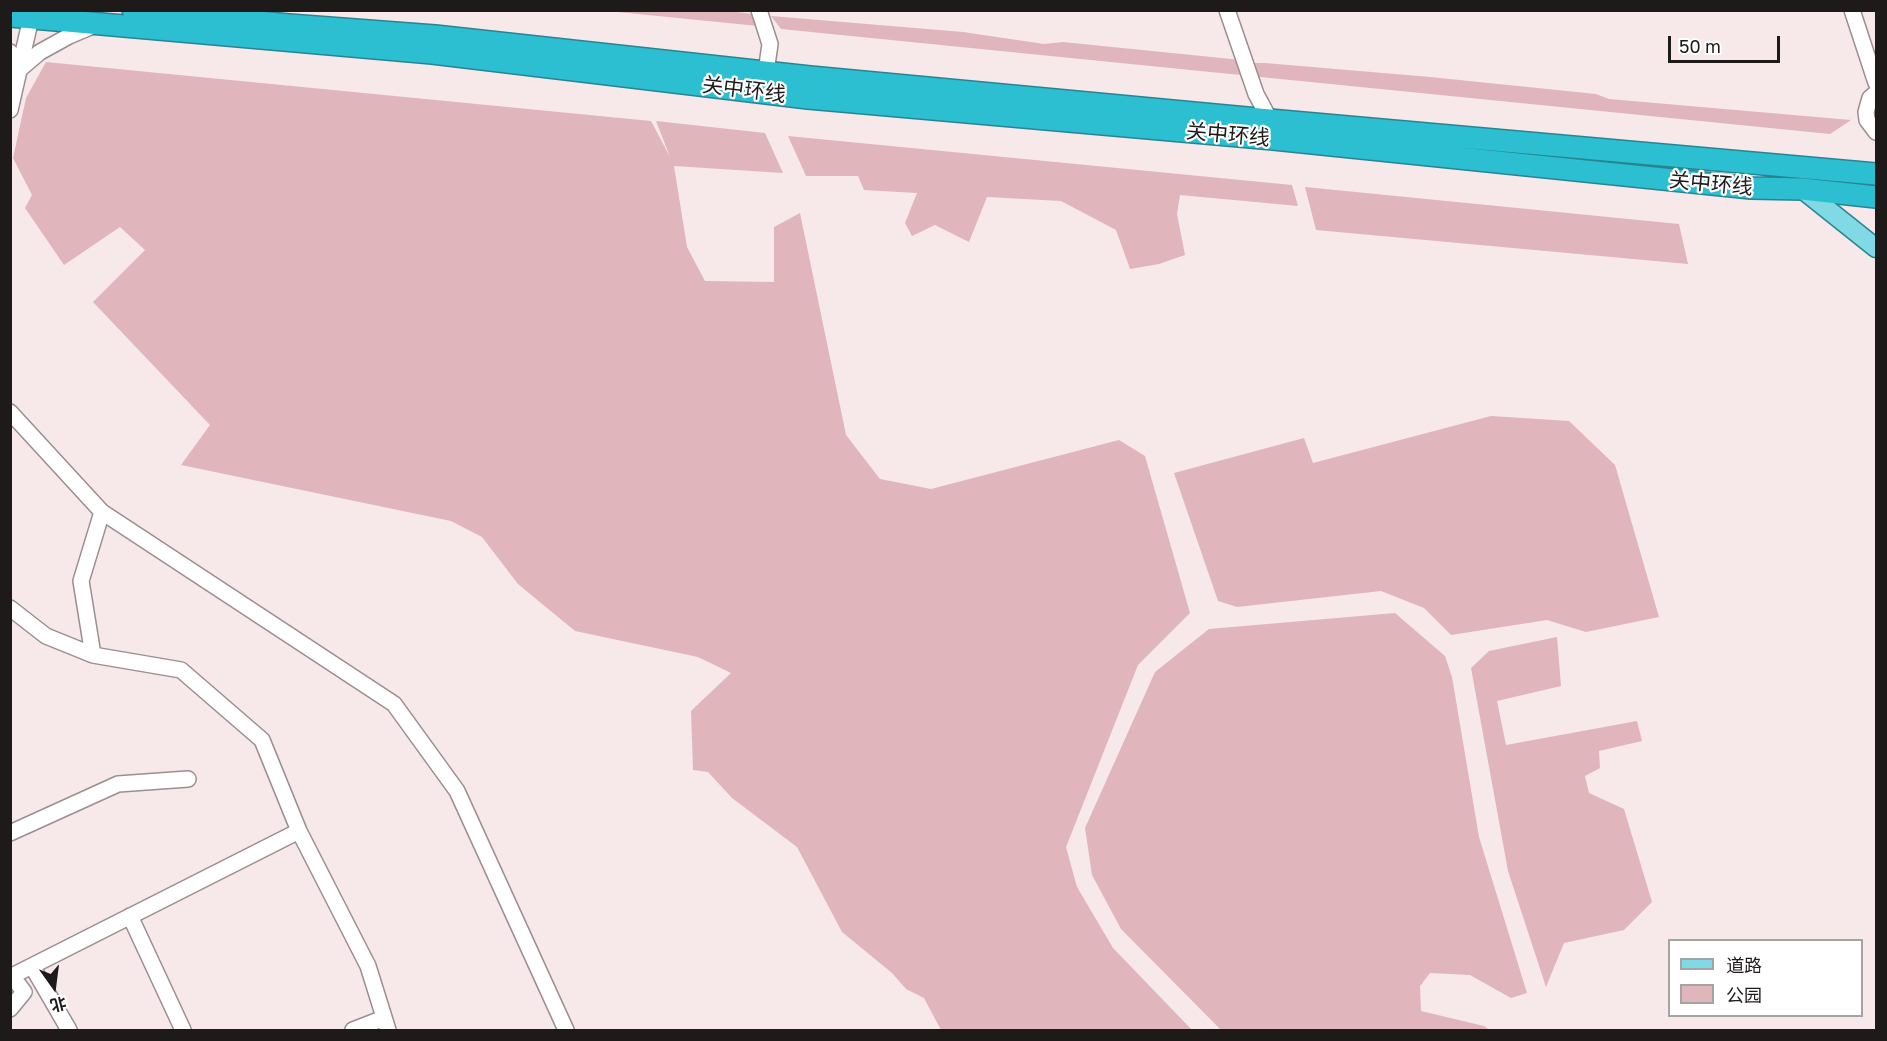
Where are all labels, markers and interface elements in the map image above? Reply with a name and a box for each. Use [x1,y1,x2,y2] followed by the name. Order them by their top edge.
[1671,24,1784,62] scale bar
[1679,35,1721,57] text: 50 m
[701,72,787,108] street label: 关中环线
[1185,119,1271,151] street label: 关中环线
[1668,168,1754,200] street label: 关中环线
[1668,939,1863,1017] legend
[1726,954,1762,976] text: 道路
[24,957,84,1017] north arrow
[1726,984,1762,1006] text: 公园
[48,993,69,1016] text: 北

